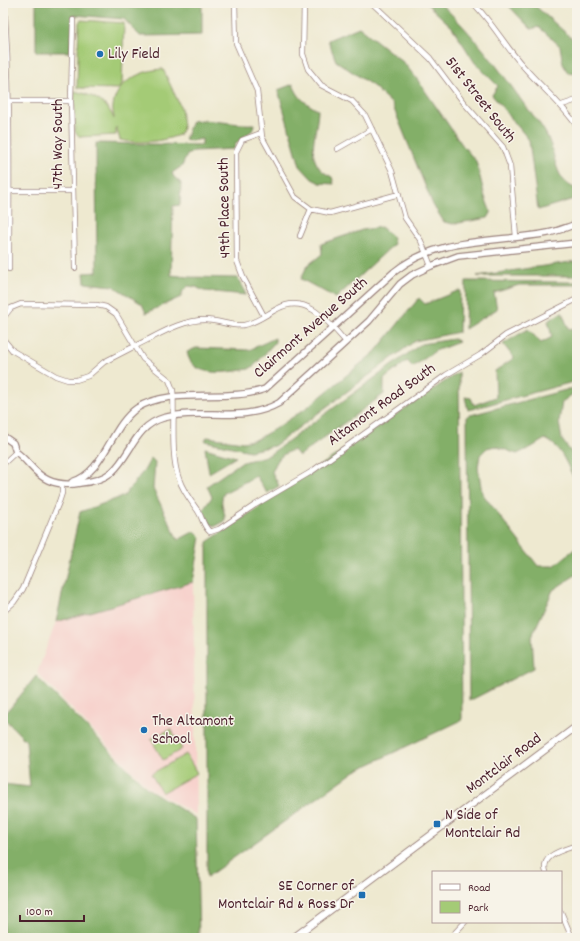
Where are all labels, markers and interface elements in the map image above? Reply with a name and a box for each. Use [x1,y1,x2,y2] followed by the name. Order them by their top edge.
[108,43,160,66] place label: Lily Field
[95,49,105,59] marker: Lily Field
[439,52,521,148] street label: 51st Street South
[47,99,70,189] street label: 47th Way South
[213,157,237,259] street label: 49th Place South
[249,272,373,384] street label: Clairmont Avenue South
[323,358,441,452] street label: Altamont Road South
[152,710,234,751] place label: The Altamont School
[139,725,149,735] marker: The Altamont School
[461,728,547,800] street label: Montclair Road
[445,804,520,845] place label: N Side of Montclair Rd
[432,819,442,829] marker: N Side of Montclair Rd
[432,871,562,923] legend
[218,875,354,916] place label: SE Corner of Montclair Rd & Ross Dr
[468,880,490,897] text: Road
[357,890,367,900] marker: SE Corner of Montclair Rd & Ross Dr
[20,897,84,923] scale bar
[468,900,489,917] text: Park
[26,904,53,921] text: 100 m

